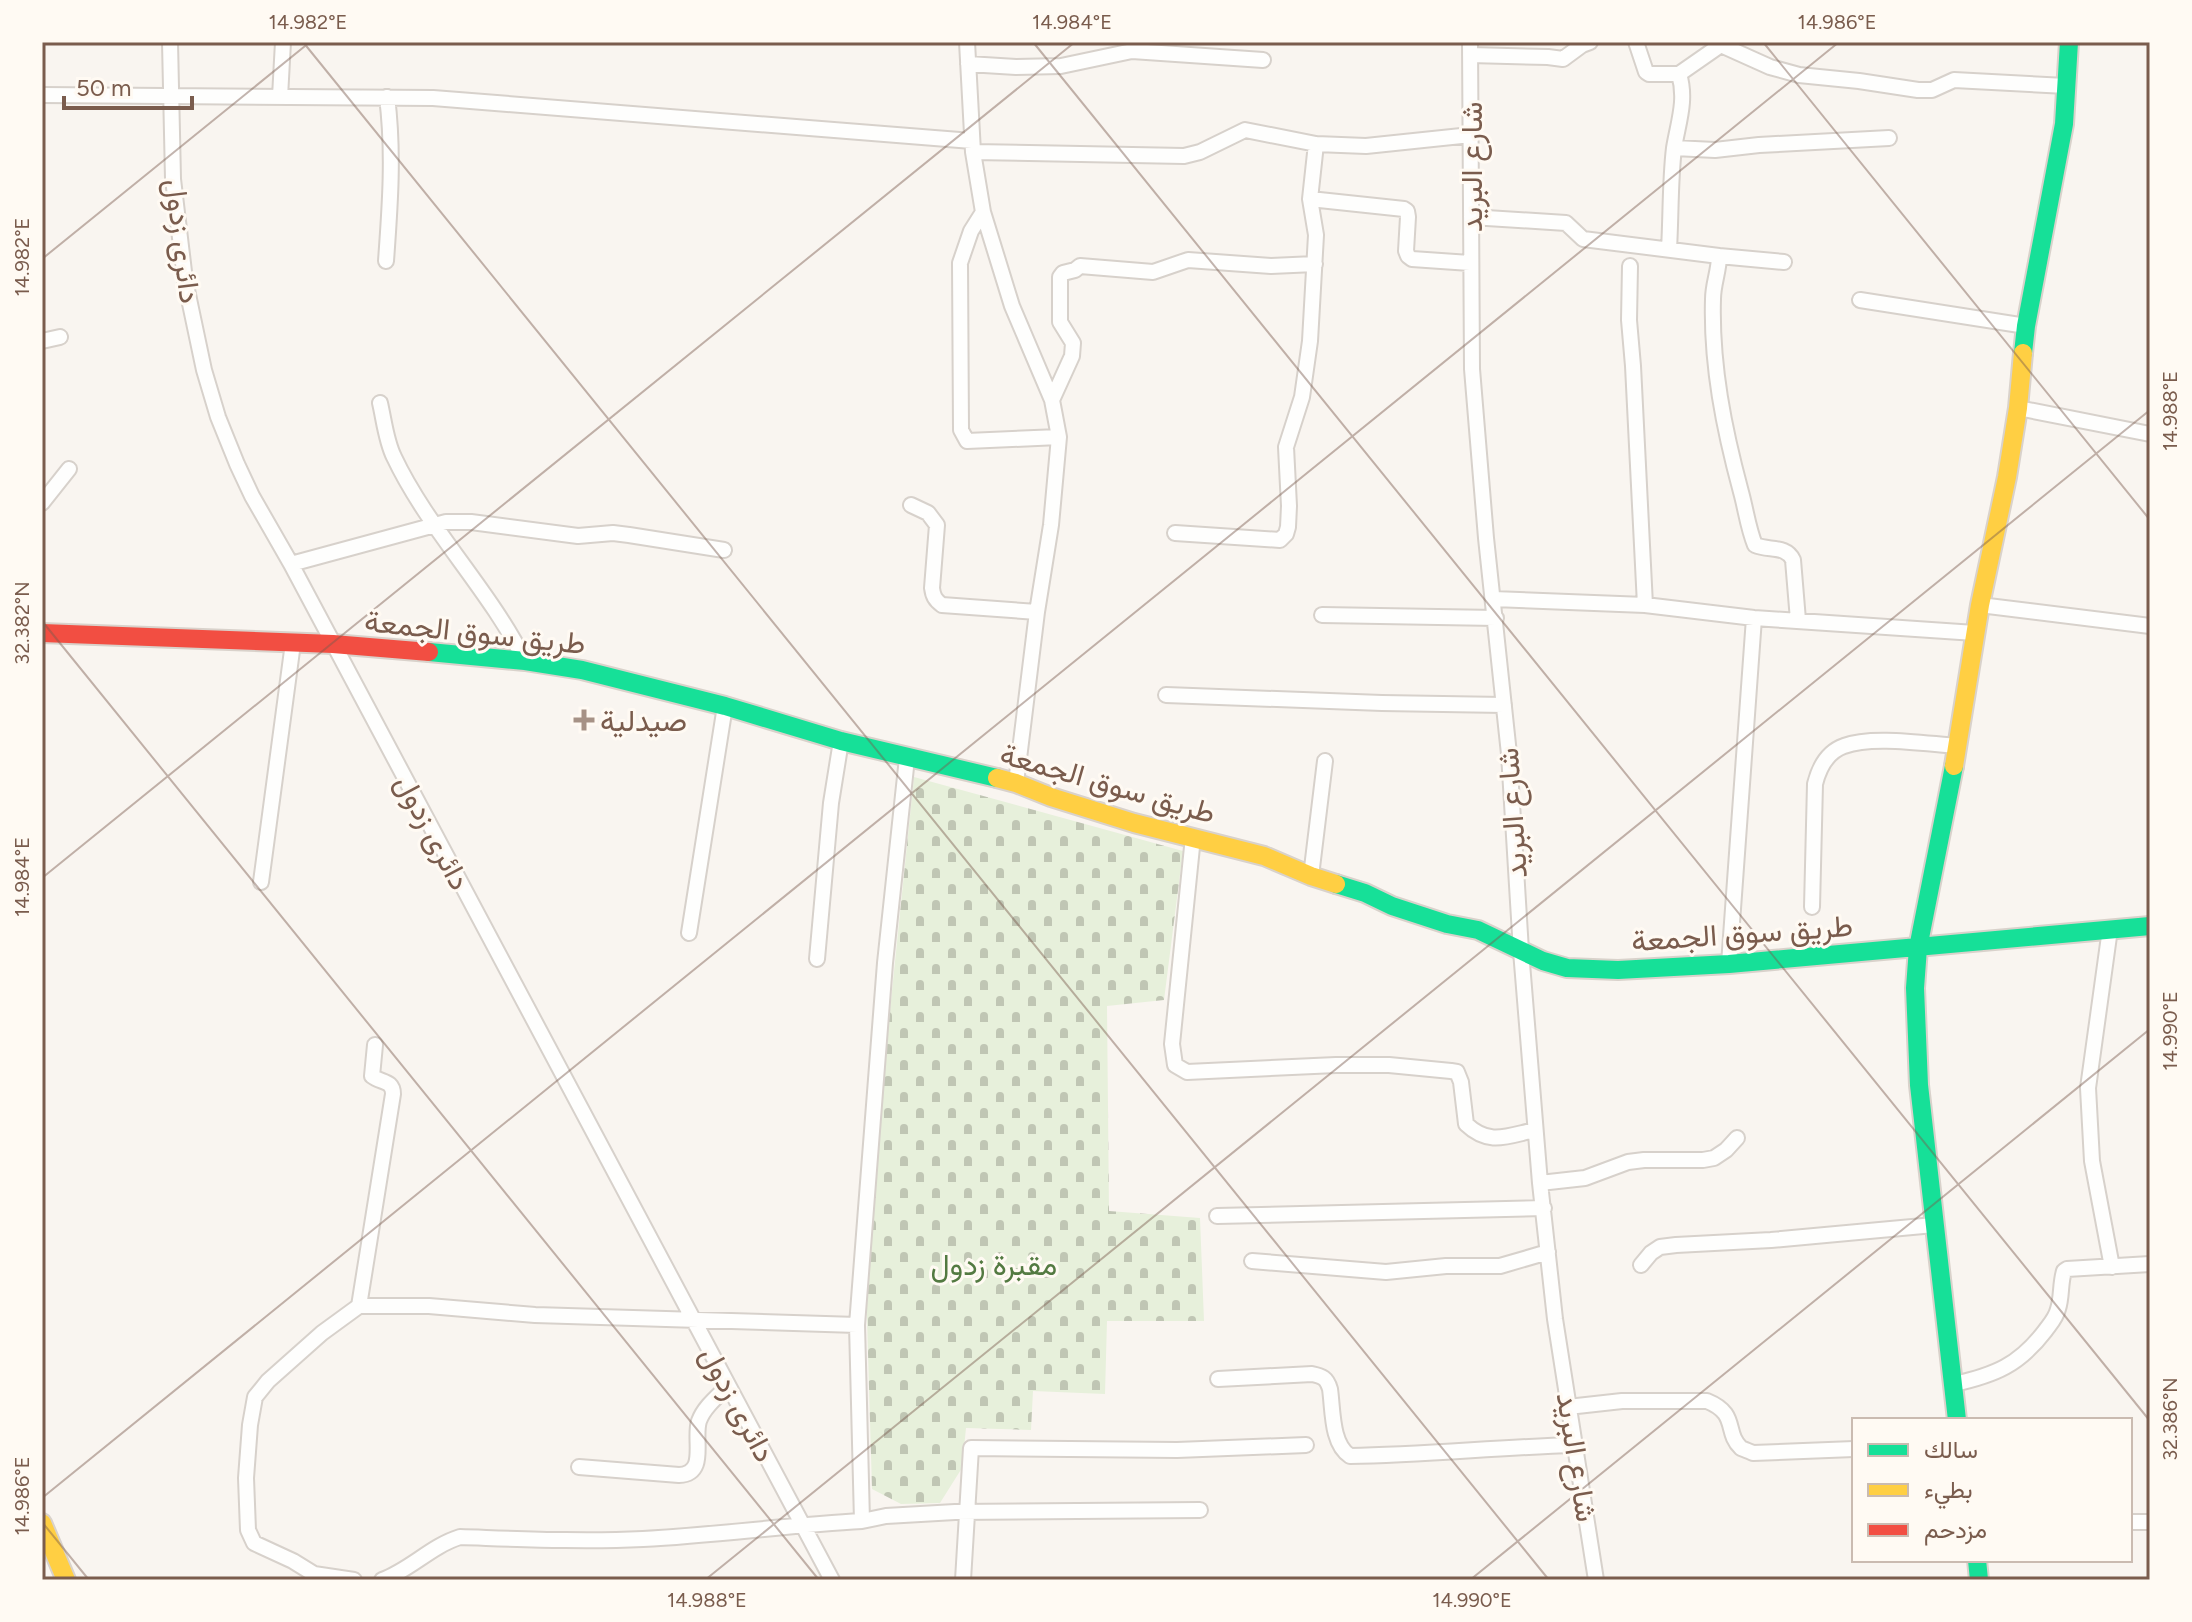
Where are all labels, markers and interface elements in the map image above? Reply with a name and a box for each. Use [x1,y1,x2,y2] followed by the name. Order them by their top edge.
[269,10,347,34] text: 14.982°E
[1032,10,1112,34] text: 14.984°E
[1798,10,1876,34] text: 14.986°E
[64,60,192,110] scale bar
[76,73,132,102] text: 50 m
[1453,102,1492,232] street label: شارع البريد
[157,176,209,306] street label: دائرى زدول
[10,218,34,296] text: 14.982°E
[2158,371,2182,451] text: 14.988°E
[10,581,34,665] text: 32.382°N
[363,602,587,662] street label: طريق سوق الجمعة
[600,702,687,739] place label: صيدلية
[575,711,593,729] marker: صيدلية
[996,735,1220,831] street label: طريق سوق الجمعة
[1489,746,1537,879] street label: شارع البريد
[387,768,479,896] street label: دائرى زدول
[10,837,34,917] text: 14.984°E
[1630,907,1854,959] street label: طريق سوق الجمعة
[2158,991,2182,1071] text: 14.990°E
[931,1246,1057,1283] park label: مقبرة زدول
[692,1340,784,1468] street label: دائرى زدول
[2158,1377,2182,1461] text: 32.386°N
[1547,1390,1605,1525] street label: شارع البريد
[1852,1418,2132,1562] legend
[1924,1435,1978,1464] text: سالك
[10,1457,34,1535] text: 14.986°E
[1924,1475,1973,1509] text: بطيء
[1924,1515,1987,1546] text: مزدحم
[667,1588,747,1612] text: 14.988°E
[1432,1588,1512,1612] text: 14.990°E

